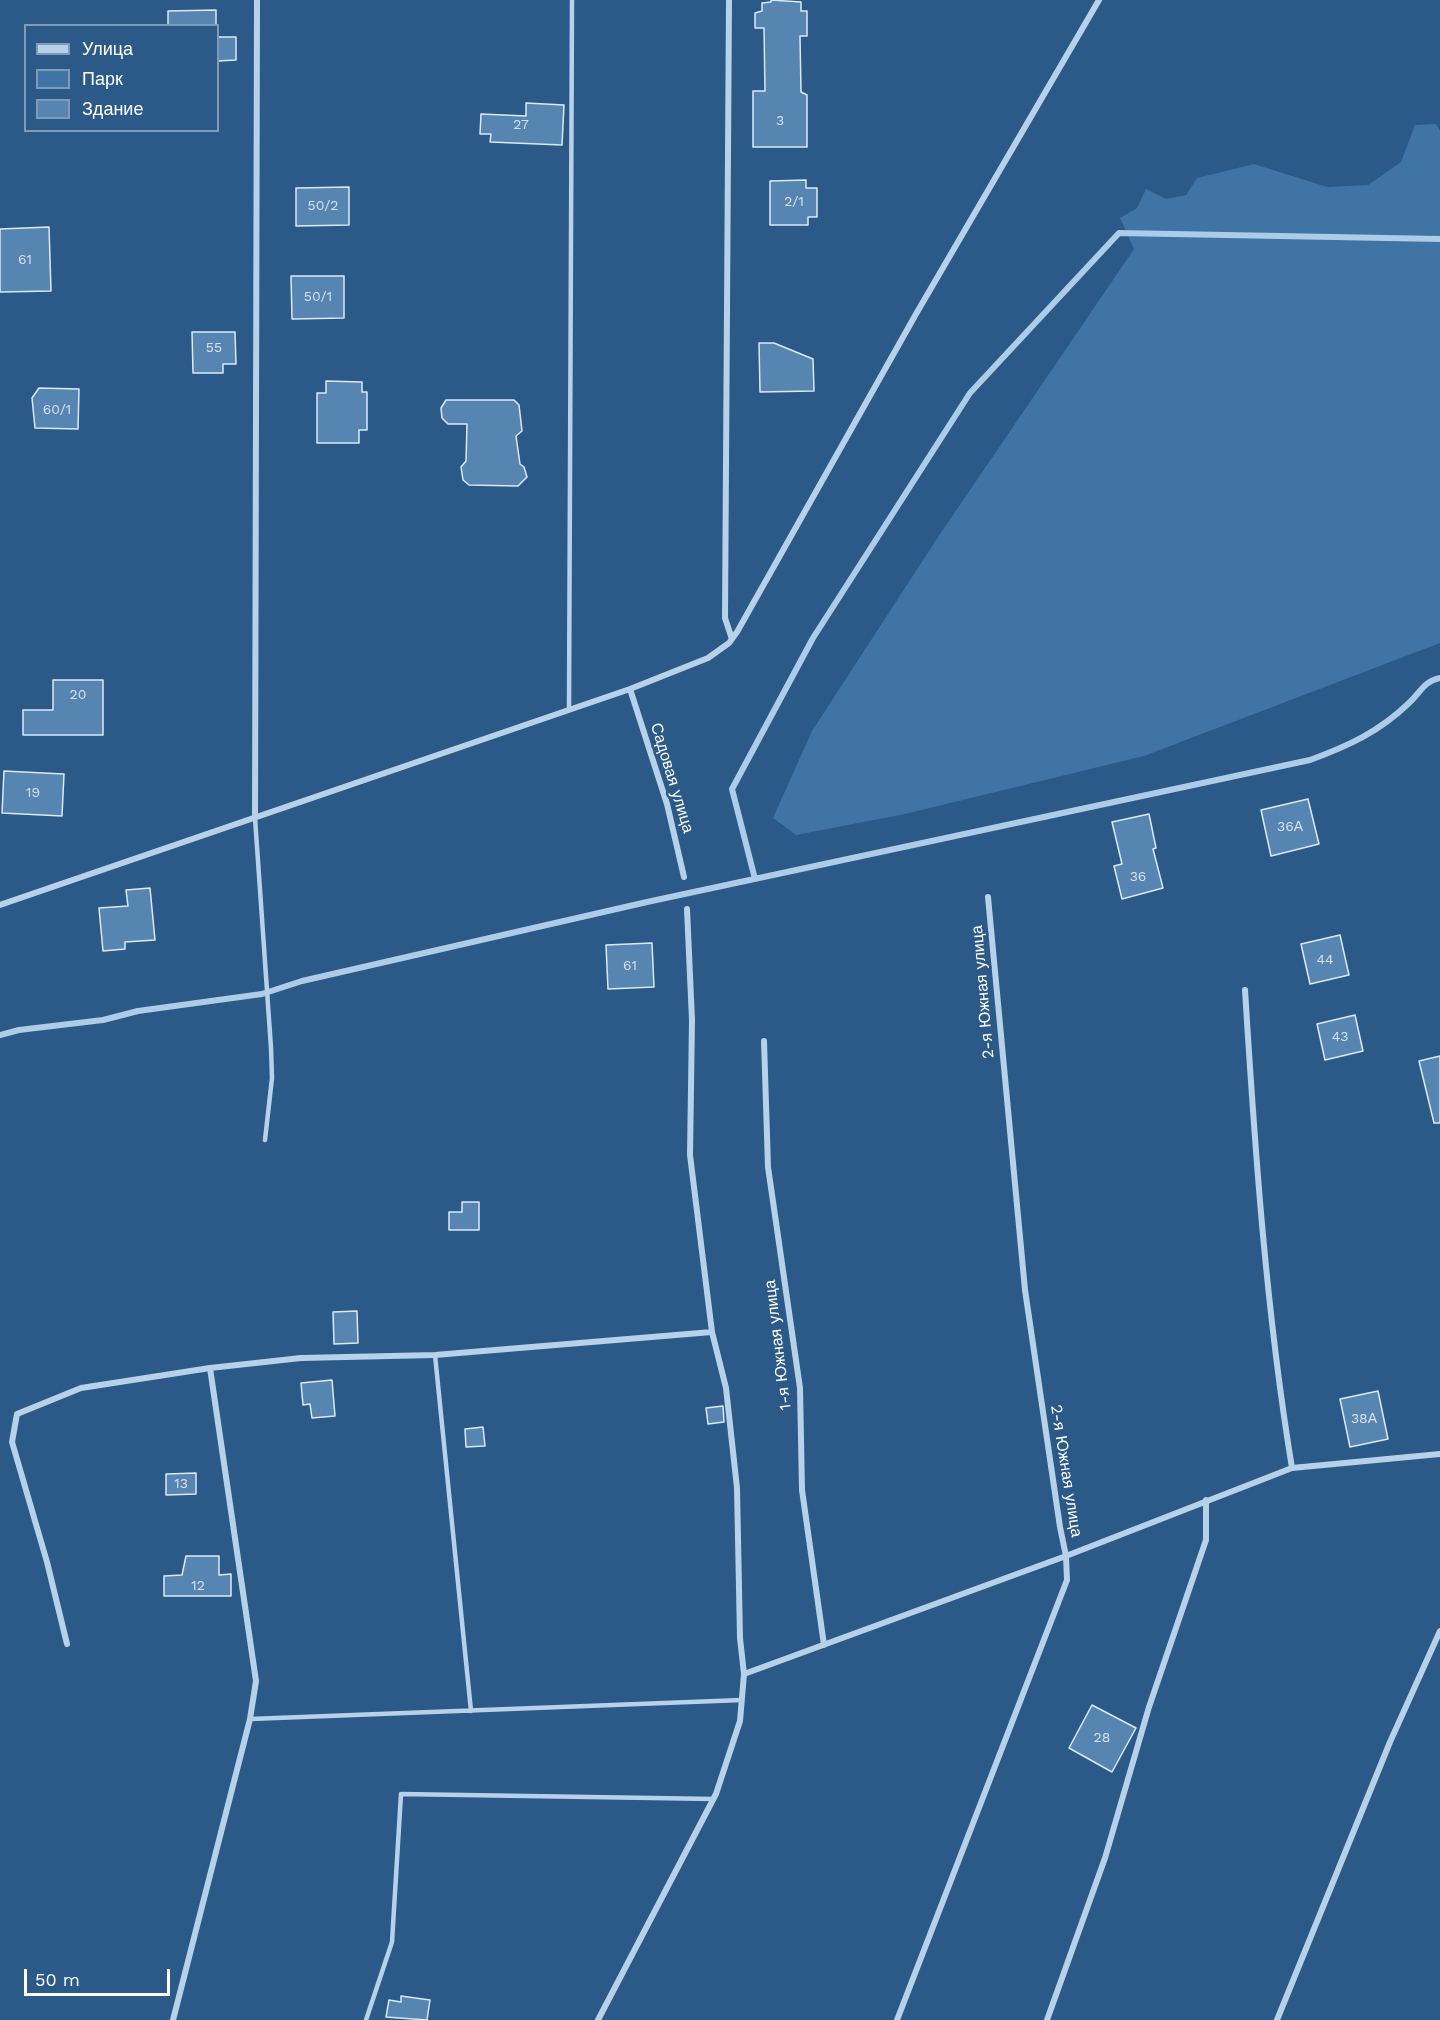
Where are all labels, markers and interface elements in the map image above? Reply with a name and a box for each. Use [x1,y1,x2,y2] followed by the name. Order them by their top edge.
[24,24,219,132] legend
[82,38,133,59] text: Улица
[82,68,123,89] text: Парк
[82,98,143,119] text: Здание
[776,113,784,129] house number: 3
[513,117,529,133] house number: 27
[784,194,804,210] house number: 2/1
[308,198,338,214] house number: 50/2
[18,252,32,268] house number: 61
[304,289,332,305] house number: 50/1
[206,340,222,356] house number: 55
[43,402,71,418] house number: 60/1
[70,687,86,703] house number: 20
[646,721,698,835] street label: Садовая улица
[26,785,40,801] house number: 19
[1277,819,1303,835] house number: 36А
[1130,869,1146,885] house number: 36
[968,924,998,1060] street label: 2-я Южная улица
[1316,952,1334,968] house number: 44
[623,958,637,974] house number: 61
[1332,1029,1348,1045] house number: 43
[760,1279,796,1411] street label: 1-я Южная улица
[1046,1403,1086,1539] street label: 2-я Южная улица
[1351,1411,1377,1427] house number: 38А
[174,1476,188,1492] house number: 13
[191,1578,205,1594] house number: 12
[1094,1730,1110,1746] house number: 28
[27,1957,172,1995] scale bar
[35,1969,80,1990] text: 50 m

